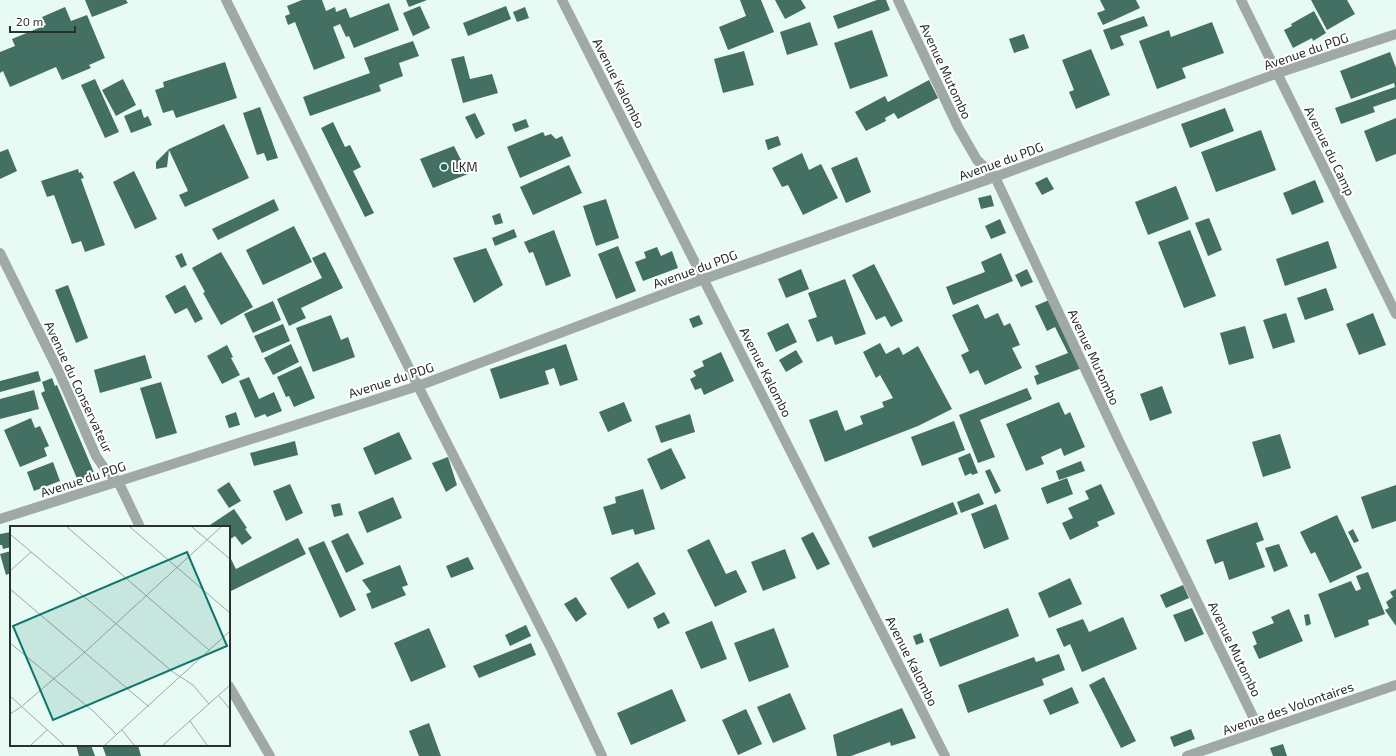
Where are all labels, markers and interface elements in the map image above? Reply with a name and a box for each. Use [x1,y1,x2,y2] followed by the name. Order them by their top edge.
[10,8,75,34] scale bar
[16,14,43,28] text: 20 m
[917,21,975,121] street label: Avenue Mutombo
[1261,29,1351,73] street label: Avenue du PDG
[589,35,649,131] street label: Avenue Kalombo
[1301,104,1359,198] street label: Avenue du Camp
[957,138,1045,184] street label: Avenue du PDG
[452,159,478,175] place label: LKM
[439,162,449,172] marker: LKM
[651,246,739,292] street label: Avenue du PDG
[1065,307,1123,407] street label: Avenue Mutombo
[41,318,117,456] street label: Avenue du Conservateur
[736,324,796,420] street label: Avenue Kalombo
[346,359,436,401] street label: Avenue du PDG
[38,458,128,500] street label: Avenue du PDG
[10,526,230,746] inset map
[1205,599,1265,699] street label: Avenue Mutombo
[882,613,942,709] street label: Avenue Kalombo
[1220,678,1356,738] street label: Avenue des Volontaires

